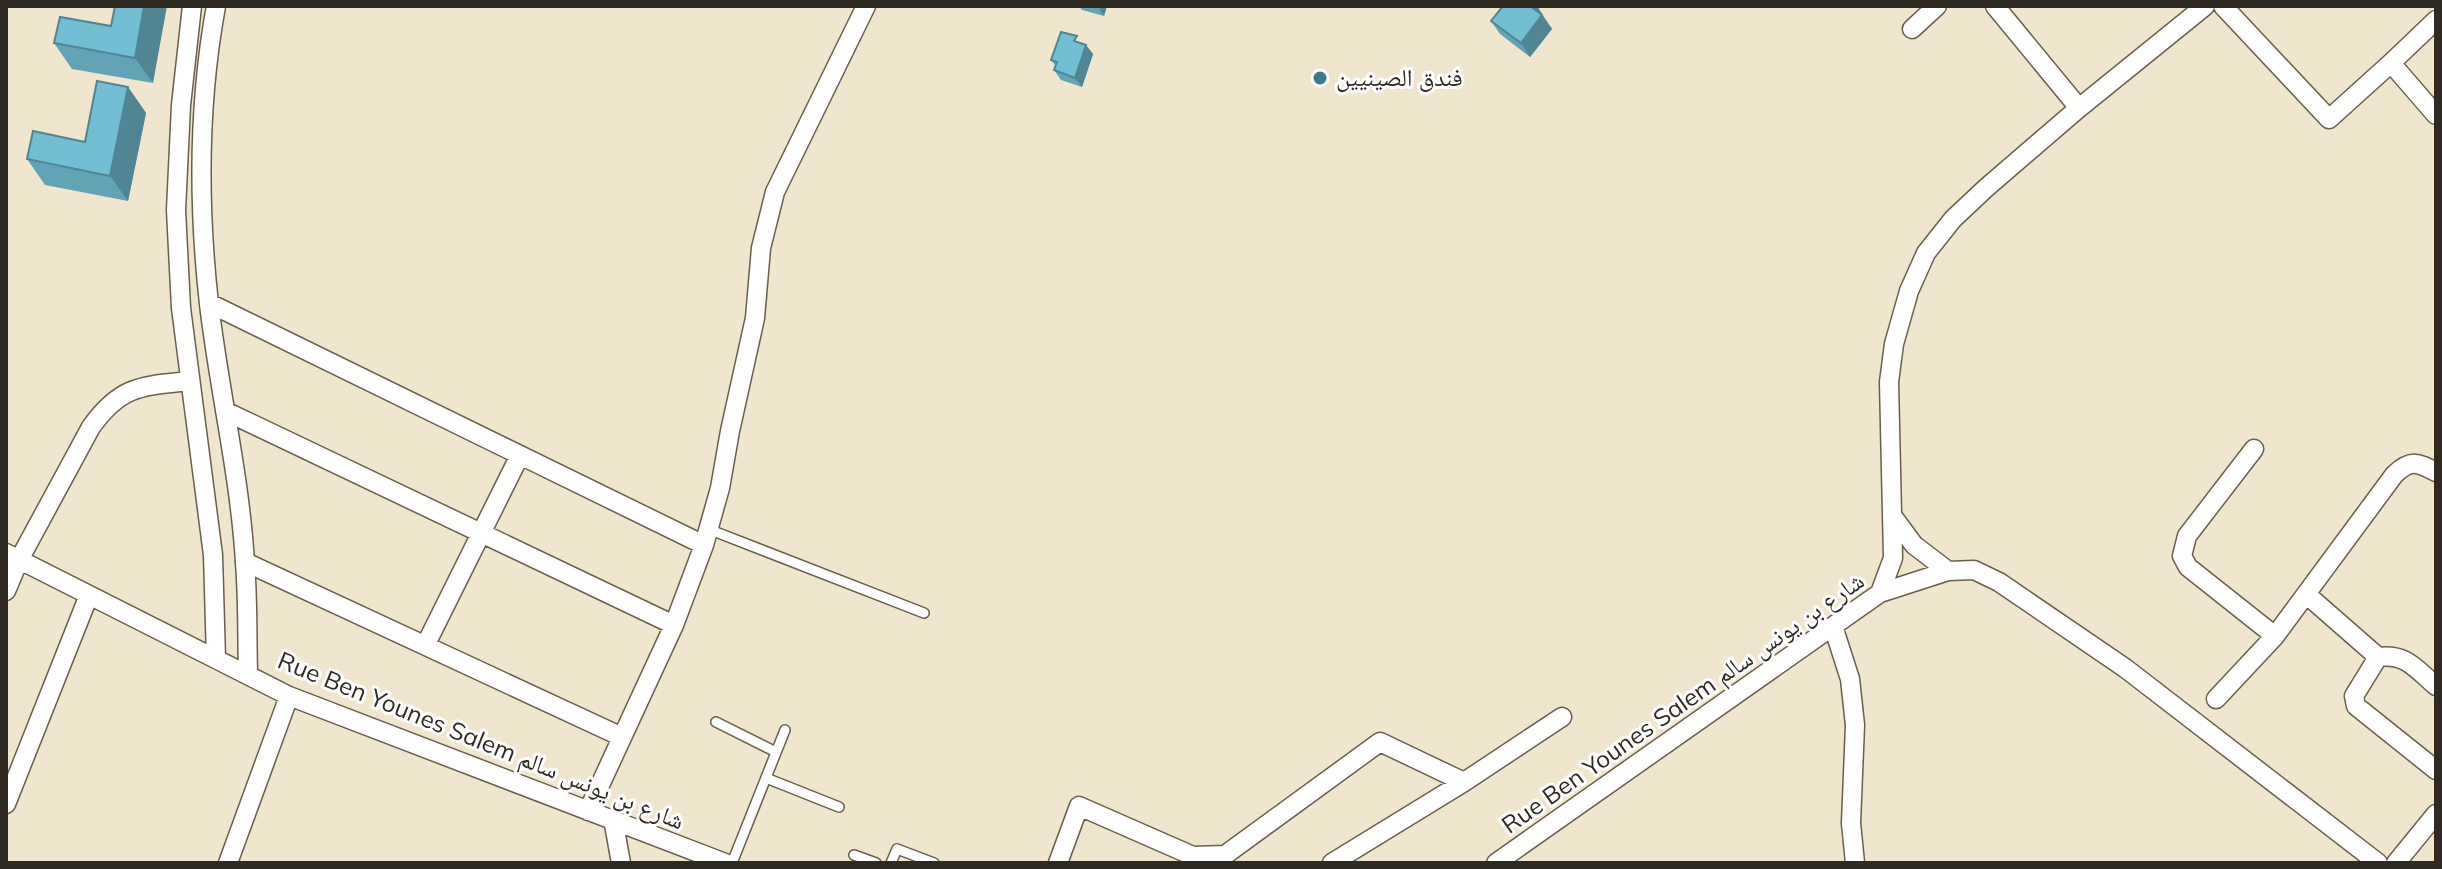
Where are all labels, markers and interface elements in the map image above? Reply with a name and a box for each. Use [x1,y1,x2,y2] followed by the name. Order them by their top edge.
[1336,62,1463,92] place label: فندق الصينيين
[1311,69,1329,87] marker: فندق الصينيين
[1495,565,1871,841] street label: Rue Ben Younes Salem شارع بن يونس سالم
[273,645,689,837] street label: Rue Ben Younes Salem شارع بن يونس سالم

